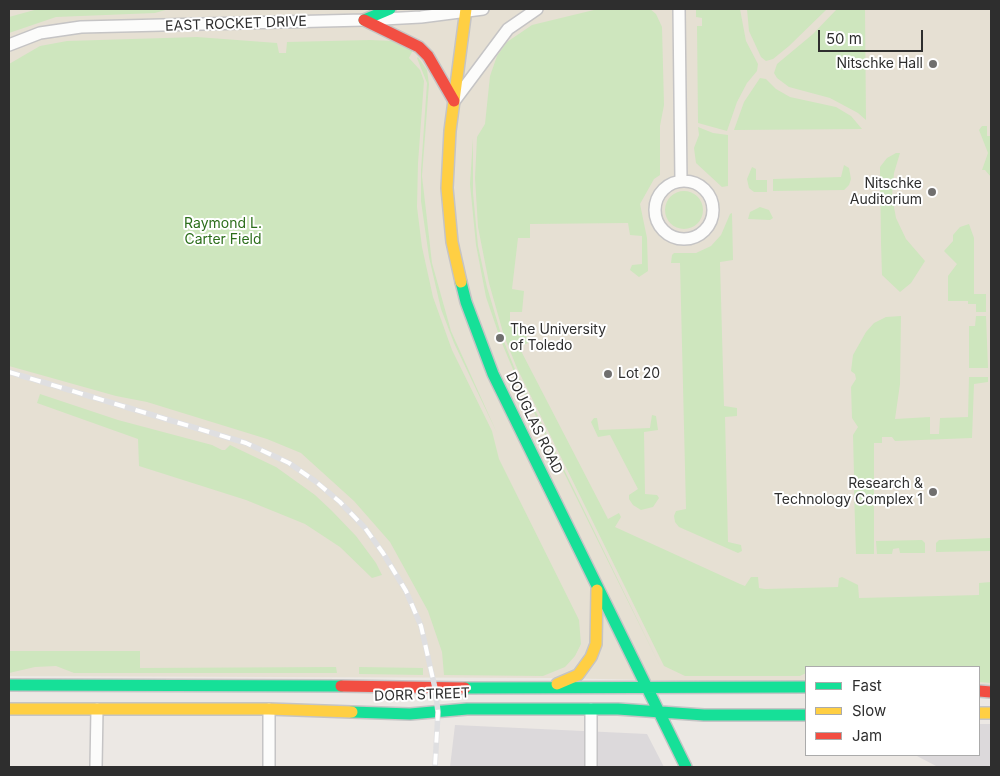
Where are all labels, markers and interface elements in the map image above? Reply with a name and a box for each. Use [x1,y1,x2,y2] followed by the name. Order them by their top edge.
[165,13,307,35] street label: EAST ROCKET DRIVE
[820,20,925,52] scale bar
[826,29,862,48] text: 50 m
[836,56,923,72] place label: Nitschke Hall
[927,58,939,70] marker: Nitschke Hall
[850,176,922,208] place label: Nitschke Auditorium
[926,186,938,198] marker: Nitschke Auditorium
[184,216,262,248] park label: Raymond L. Carter Field
[510,322,606,354] place label: The University of Toledo
[494,332,506,344] marker: The University of Toledo
[618,366,660,382] place label: Lot 20
[602,368,614,380] marker: Lot 20
[502,369,566,477] street label: DOUGLAS ROAD
[774,476,923,508] place label: Research & Technology Complex 1
[927,486,939,498] marker: Research & Technology Complex 1
[805,666,980,756] legend
[852,676,882,695] text: Fast
[374,685,470,705] street label: DORR STREET
[852,701,886,720] text: Slow
[852,726,882,745] text: Jam

